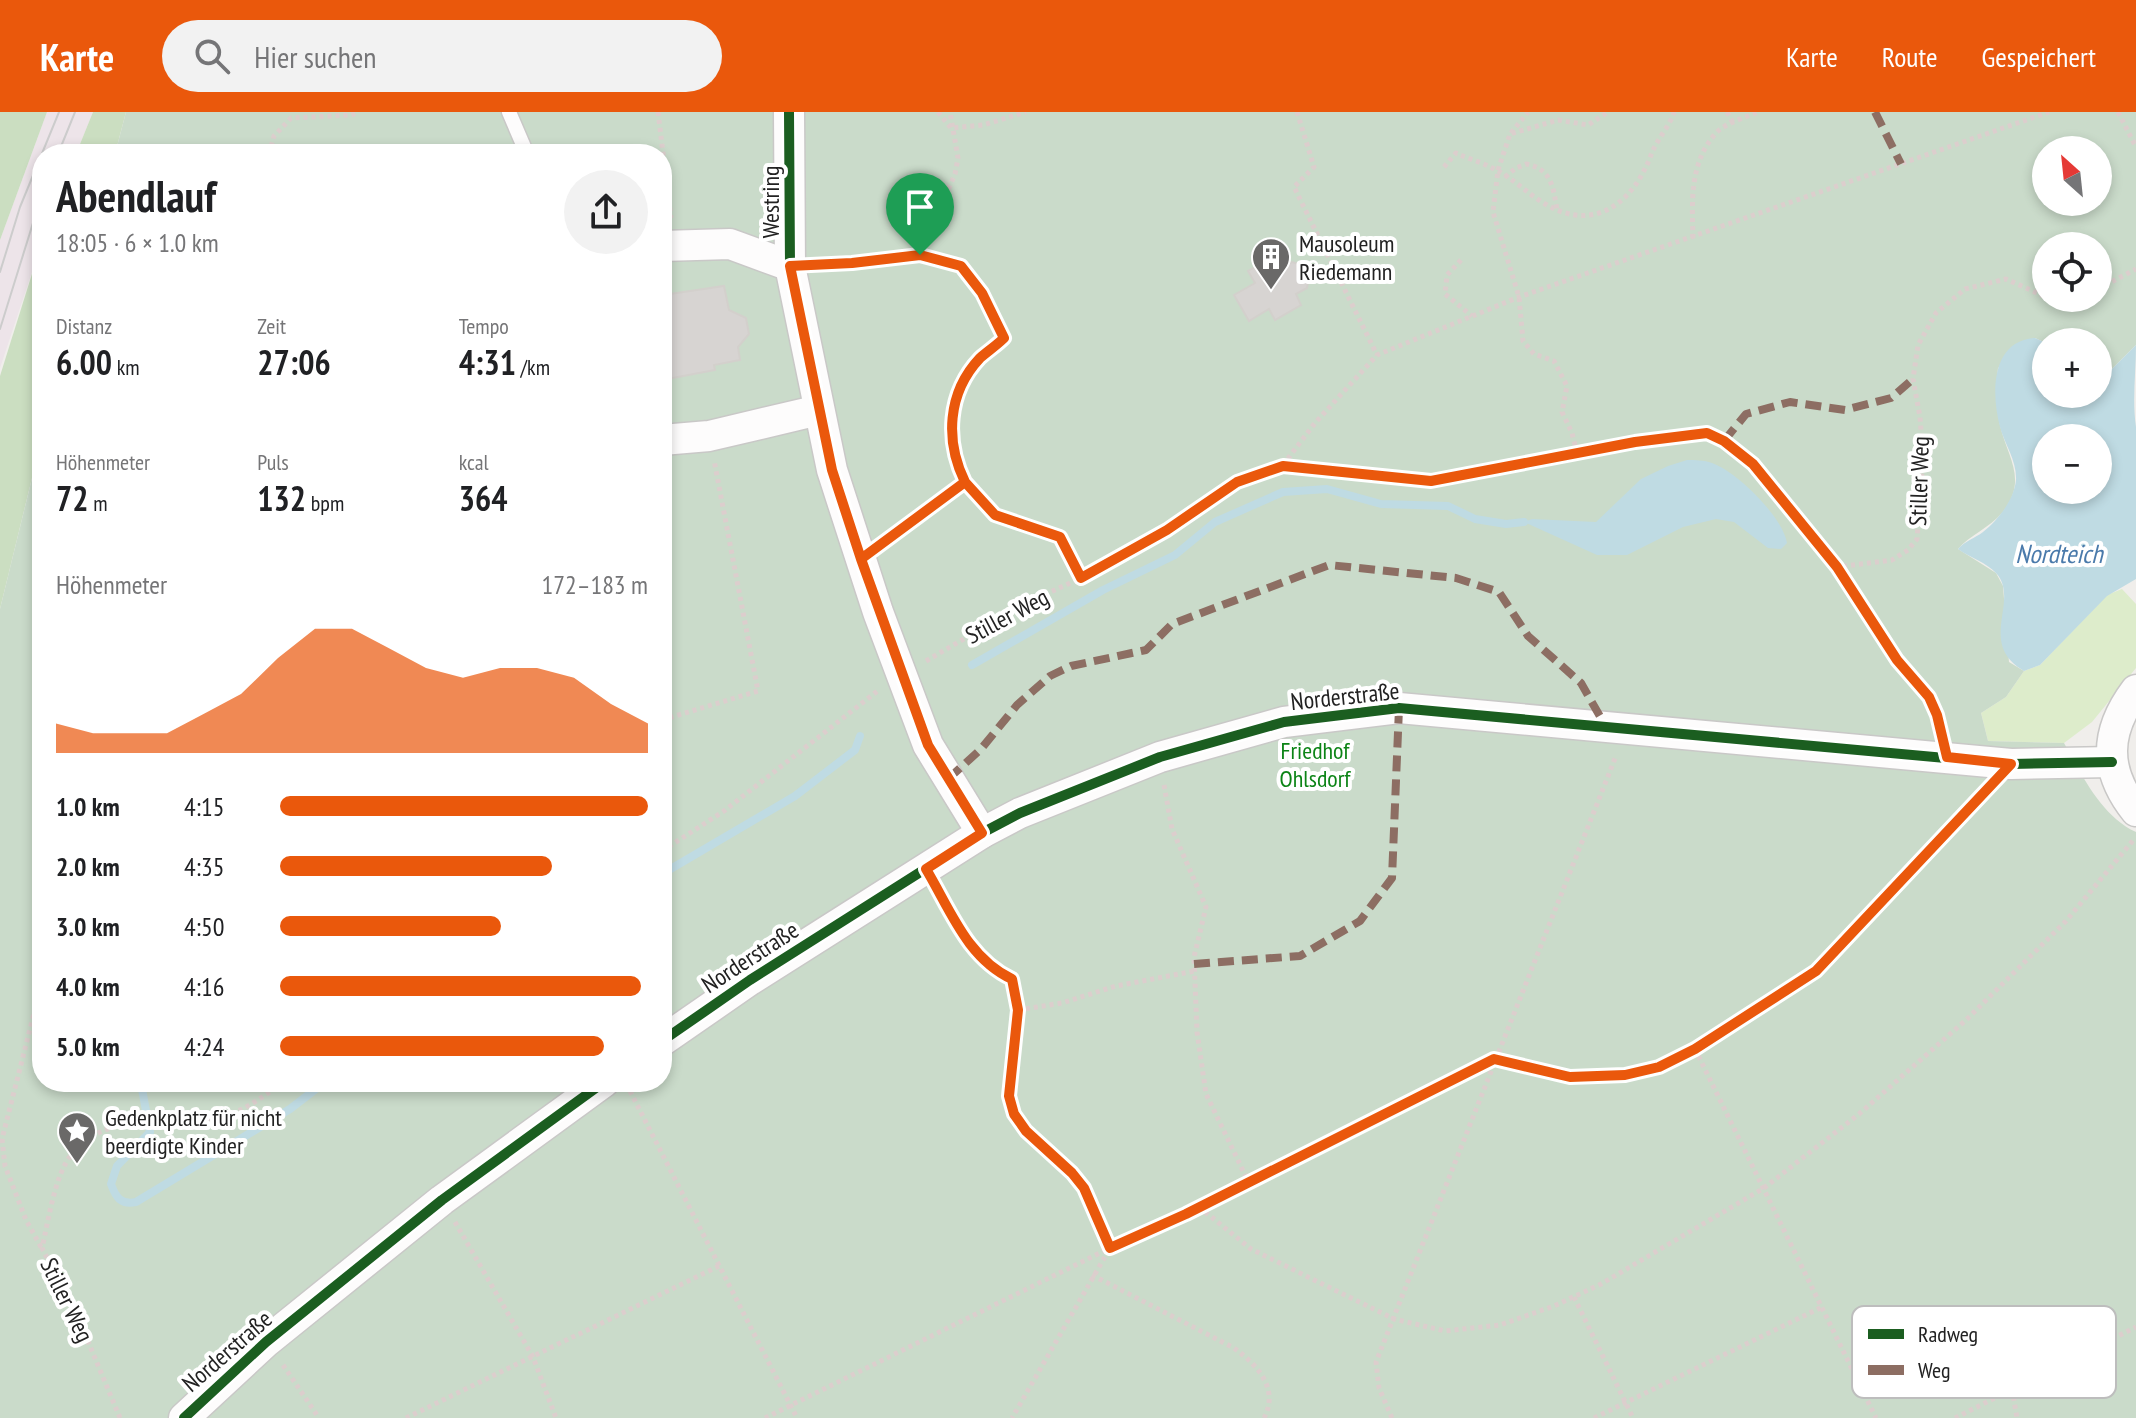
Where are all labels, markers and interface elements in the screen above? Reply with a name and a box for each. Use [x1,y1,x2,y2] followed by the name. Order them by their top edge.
[162,20,722,92] search box
[40,32,114,81] text: Karte
[190,34,234,78] icon: search
[254,37,376,76] text: Hier suchen
[1786,38,1838,75] text: Karte
[1882,38,1937,75] text: Route
[1981,38,2096,75] text: Gespeichert
[2032,136,2112,216] north arrow
[2032,136,2112,504] map controls
[755,166,786,238] street label: Westring
[56,167,216,224] text: Abendlauf
[564,170,648,254] button: share
[886,173,954,255] pin
[898,185,942,229] icon: arrive
[56,226,219,259] text: 18:05 · 6 × 1.0 km
[1299,228,1394,287] place label: Mausoleum Riedemann
[2032,232,2112,312] button: locate
[1250,236,1292,291] building icon: Mausoleum Riedemann
[56,312,112,340] text: Distanz
[257,312,286,340] text: Zeit
[459,312,509,340] text: Tempo
[2032,328,2112,408] button: +
[56,340,112,384] text: 6.00
[257,340,331,384] text: 27:06
[459,340,516,384] text: 4:31
[112,353,140,381] text: km
[516,353,550,381] text: /km
[2032,424,2112,504] button: −
[1902,436,1936,526] street label: Stiller Weg
[56,448,150,476] text: Höhenmeter
[257,448,289,476] text: Puls
[459,448,489,476] text: kcal
[56,476,89,520] text: 72
[257,476,306,520] text: 132
[459,476,507,520] text: 364
[89,489,108,517] text: m
[306,489,344,517] text: bpm
[2015,537,2104,570] water label: Nordteich
[56,568,167,601] text: Höhenmeter
[542,568,648,601] text: 172–183 m
[960,581,1054,651] street label: Stiller Weg
[1289,675,1401,717] street label: Norderstraße
[1280,735,1351,794] park label: Friedhof Ohlsdorf
[56,790,120,823] text: 1.0 km
[184,790,224,823] text: 4:15
[56,850,120,883] text: 2.0 km
[184,850,224,883] text: 4:35
[56,910,120,943] text: 3.0 km
[184,910,224,943] text: 4:50
[696,914,804,1000] street label: Norderstraße
[56,970,120,1003] text: 4.0 km
[184,970,224,1003] text: 4:16
[56,1030,120,1063] text: 5.0 km
[184,1030,224,1063] text: 4:24
[105,1102,282,1161] place label: Gedenkplatz für nicht beerdigte Kinder
[56,1110,98,1165] place icon: Gedenkplatz für nicht beerdigte Kinder
[33,1253,101,1347] street label: Stiller Weg
[176,1303,278,1399] street label: Norderstraße
[1852,1306,2116,1398] legend
[1918,1320,1978,1348] text: Radweg
[1918,1356,1950,1384] text: Weg

